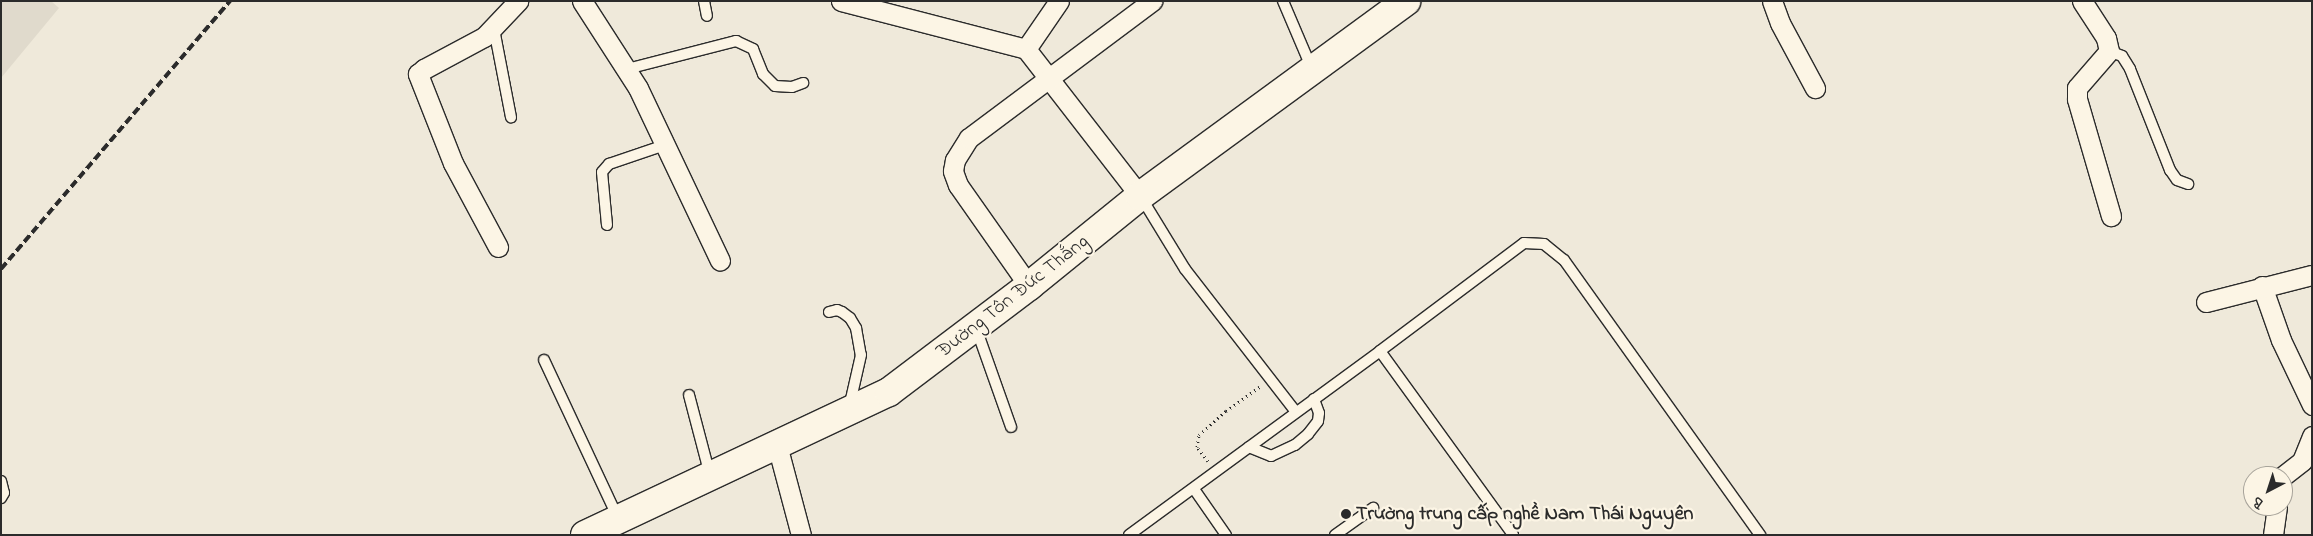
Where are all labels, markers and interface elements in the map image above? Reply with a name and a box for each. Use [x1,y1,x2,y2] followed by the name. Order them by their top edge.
[932,230,1094,364] street label: Đường Tôn Đức Thắng
[2243,466,2293,516] north arrow
[2248,491,2269,513] text: B
[1356,502,1693,526] place label: Trường trung cấp nghề Nam Thái Nguyên
[1340,508,1352,520] marker: Trường trung cấp nghề Nam Thái Nguyên

